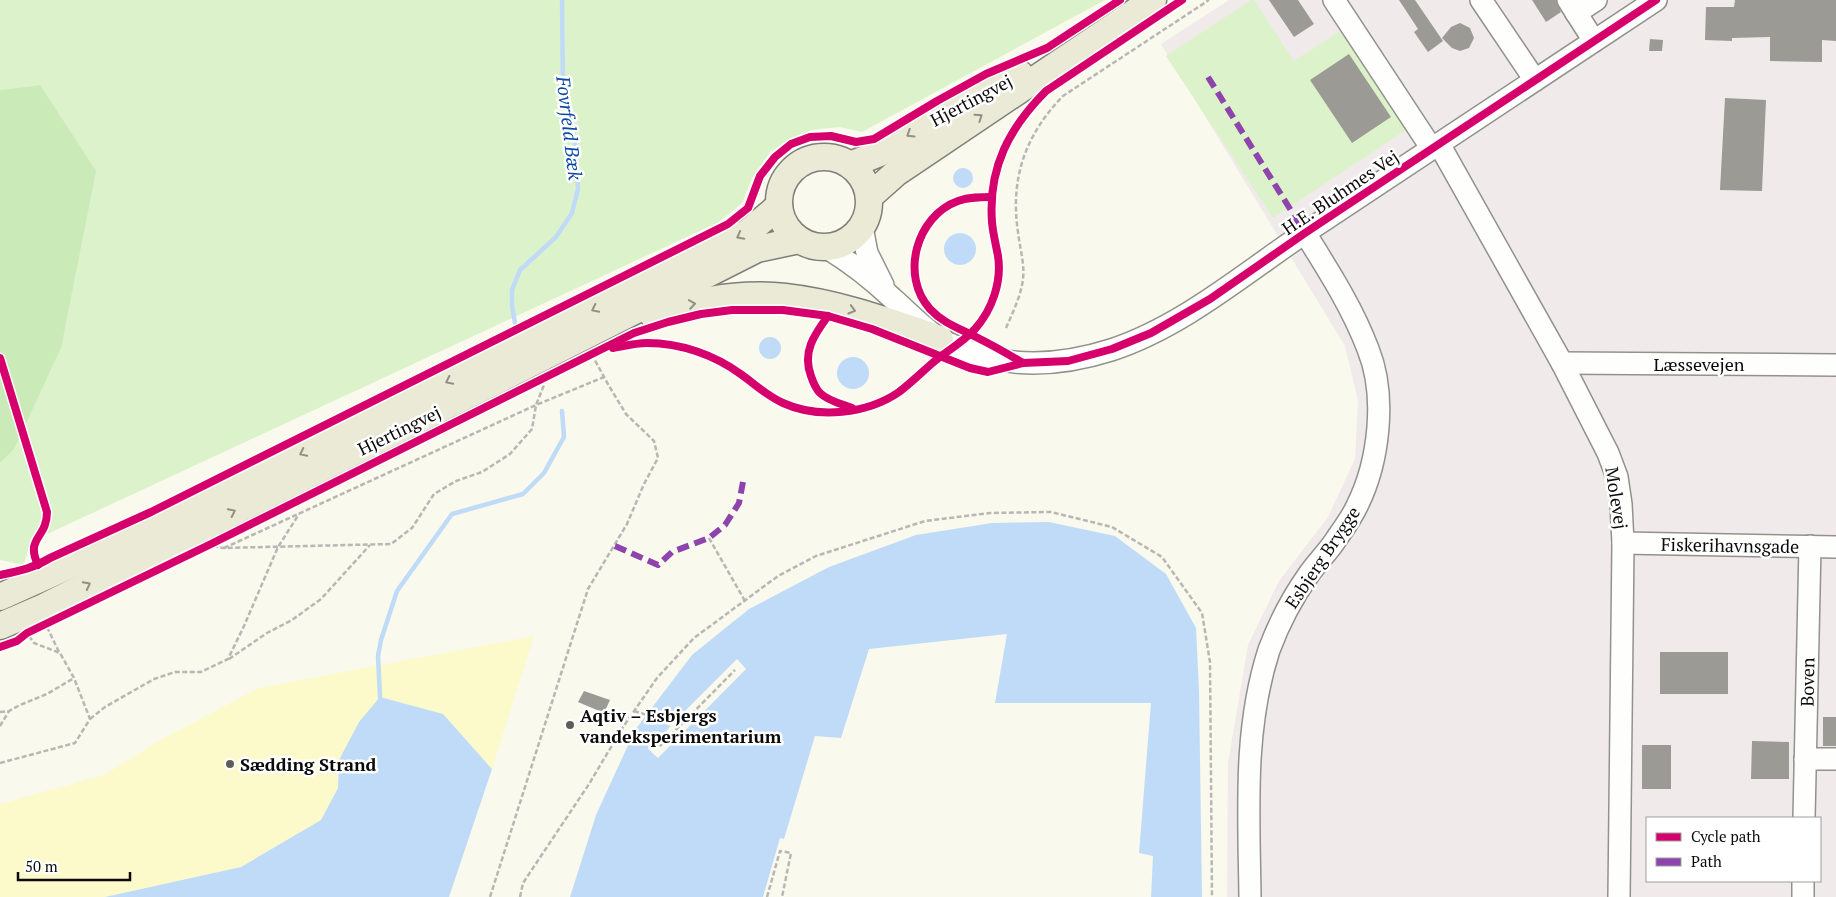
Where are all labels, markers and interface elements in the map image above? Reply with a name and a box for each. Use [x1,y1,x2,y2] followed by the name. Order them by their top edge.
[926,68,1016,132] street label: Hjertingvej
[551,74,589,182] water label: Fovrfeld Bæk
[974,114,983,123] one-way arrow
[907,128,916,137] one-way arrow
[1277,144,1403,240] street label: H.E. Bluhmes Vej
[736,230,745,240] one-way arrow
[687,300,696,310] one-way arrow
[591,303,600,313] one-way arrow
[848,305,856,315] one-way arrow
[1654,352,1745,376] street label: Læssevejen
[445,375,454,385] one-way arrow
[353,400,445,460] street label: Hjertingvej
[300,447,309,457] one-way arrow
[1600,465,1634,531] street label: Molevej
[1279,501,1365,613] street label: Esbjerg Brygge
[227,508,236,518] one-way arrow
[1661,532,1799,558] street label: Fiskerihavnsgade
[82,581,91,591] one-way arrow
[1795,657,1819,707] street label: Boven
[579,703,782,748] place label: Aqtiv – Esbjergs vandeksperimentarium
[564,719,576,731] marker: Aqtiv – Esbjergs vandeksperimentarium
[240,752,377,776] place label: Sædding Strand
[224,758,236,770] marker: Sædding Strand
[1646,817,1821,882] legend
[1691,826,1761,846] text: Cycle path
[18,850,130,882] scale bar
[1691,851,1722,871] text: Path
[25,856,58,876] text: 50 m

